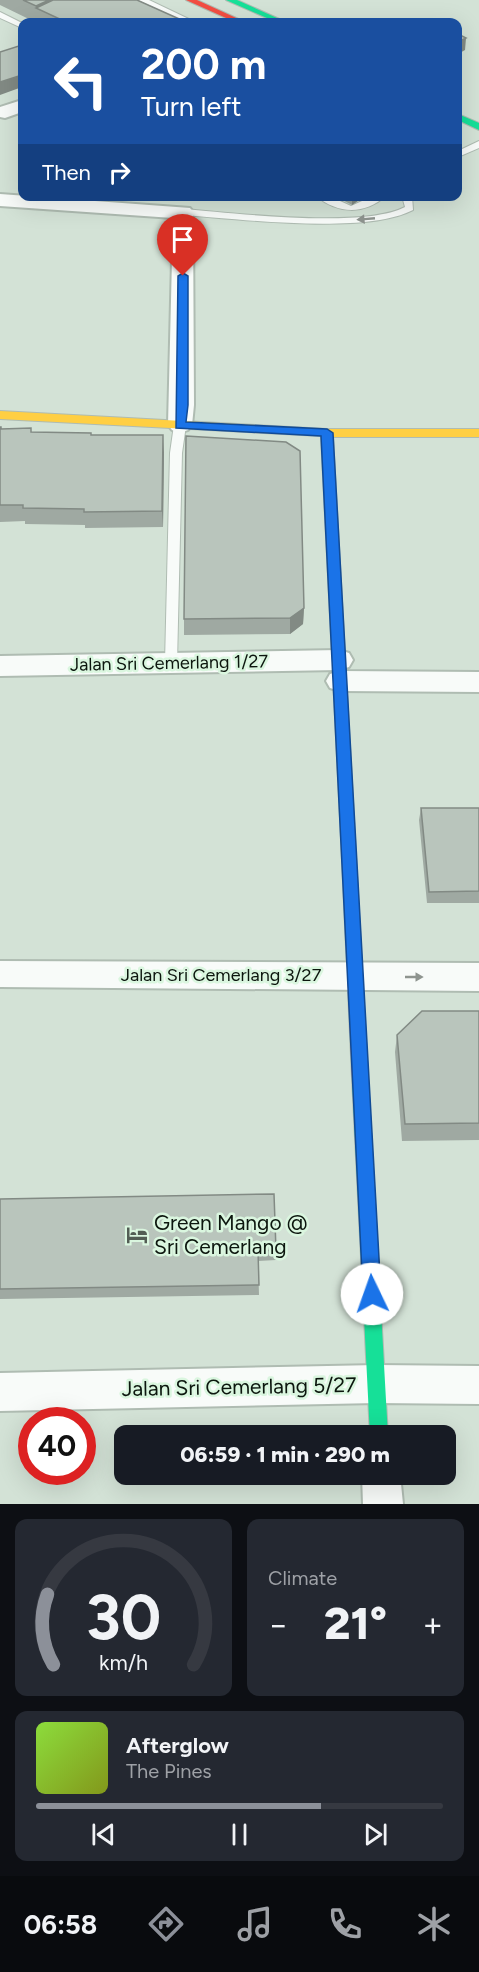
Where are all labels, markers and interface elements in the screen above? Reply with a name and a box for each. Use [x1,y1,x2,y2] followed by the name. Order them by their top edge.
[141,39,266,90] text: 200 m
[42,42,120,120] icon: left
[141,90,241,123] text: Turn left
[103,156,136,189] icon: right
[42,159,91,186] text: Then
[157,214,208,276] pin
[356,214,375,224] one-way arrow
[166,223,199,256] icon: arrive
[70,650,269,676] street label: Jalan Sri Cemerlang 1/27
[121,964,322,986] street label: Jalan Sri Cemerlang 3/27
[405,972,424,981] one-way arrow
[154,1210,308,1259] place label: Green Mango @ Sri Cemerlang
[125,1223,149,1247] hotel icon: Green Mango @ Sri Cemerlang
[340,1262,404,1326] position arrow
[121,1372,357,1401] street label: Jalan Sri Cemerlang 5/27
[18,1407,96,1485] speed limit sign: 40
[180,1441,390,1468] text: 06:59 · 1 min · 290 m
[268,1566,337,1590] text: Climate
[86,1580,161,1655] text: 30
[324,1596,387,1650] text: 21°
[268,1605,289,1644] text: −
[422,1605,443,1644] text: +
[99,1650,148,1675] text: km/h
[126,1732,229,1759] text: Afterglow
[126,1759,212,1783] text: The Pines
[87,1818,120,1851] icon: previous
[223,1818,256,1851] icon: pause
[359,1818,392,1851] icon: next
[145,1903,187,1945] icon: directions
[234,1903,276,1945] icon: music
[324,1903,366,1945] icon: phone
[413,1903,455,1945] icon: climate
[24,1908,97,1941] text: 06:58

